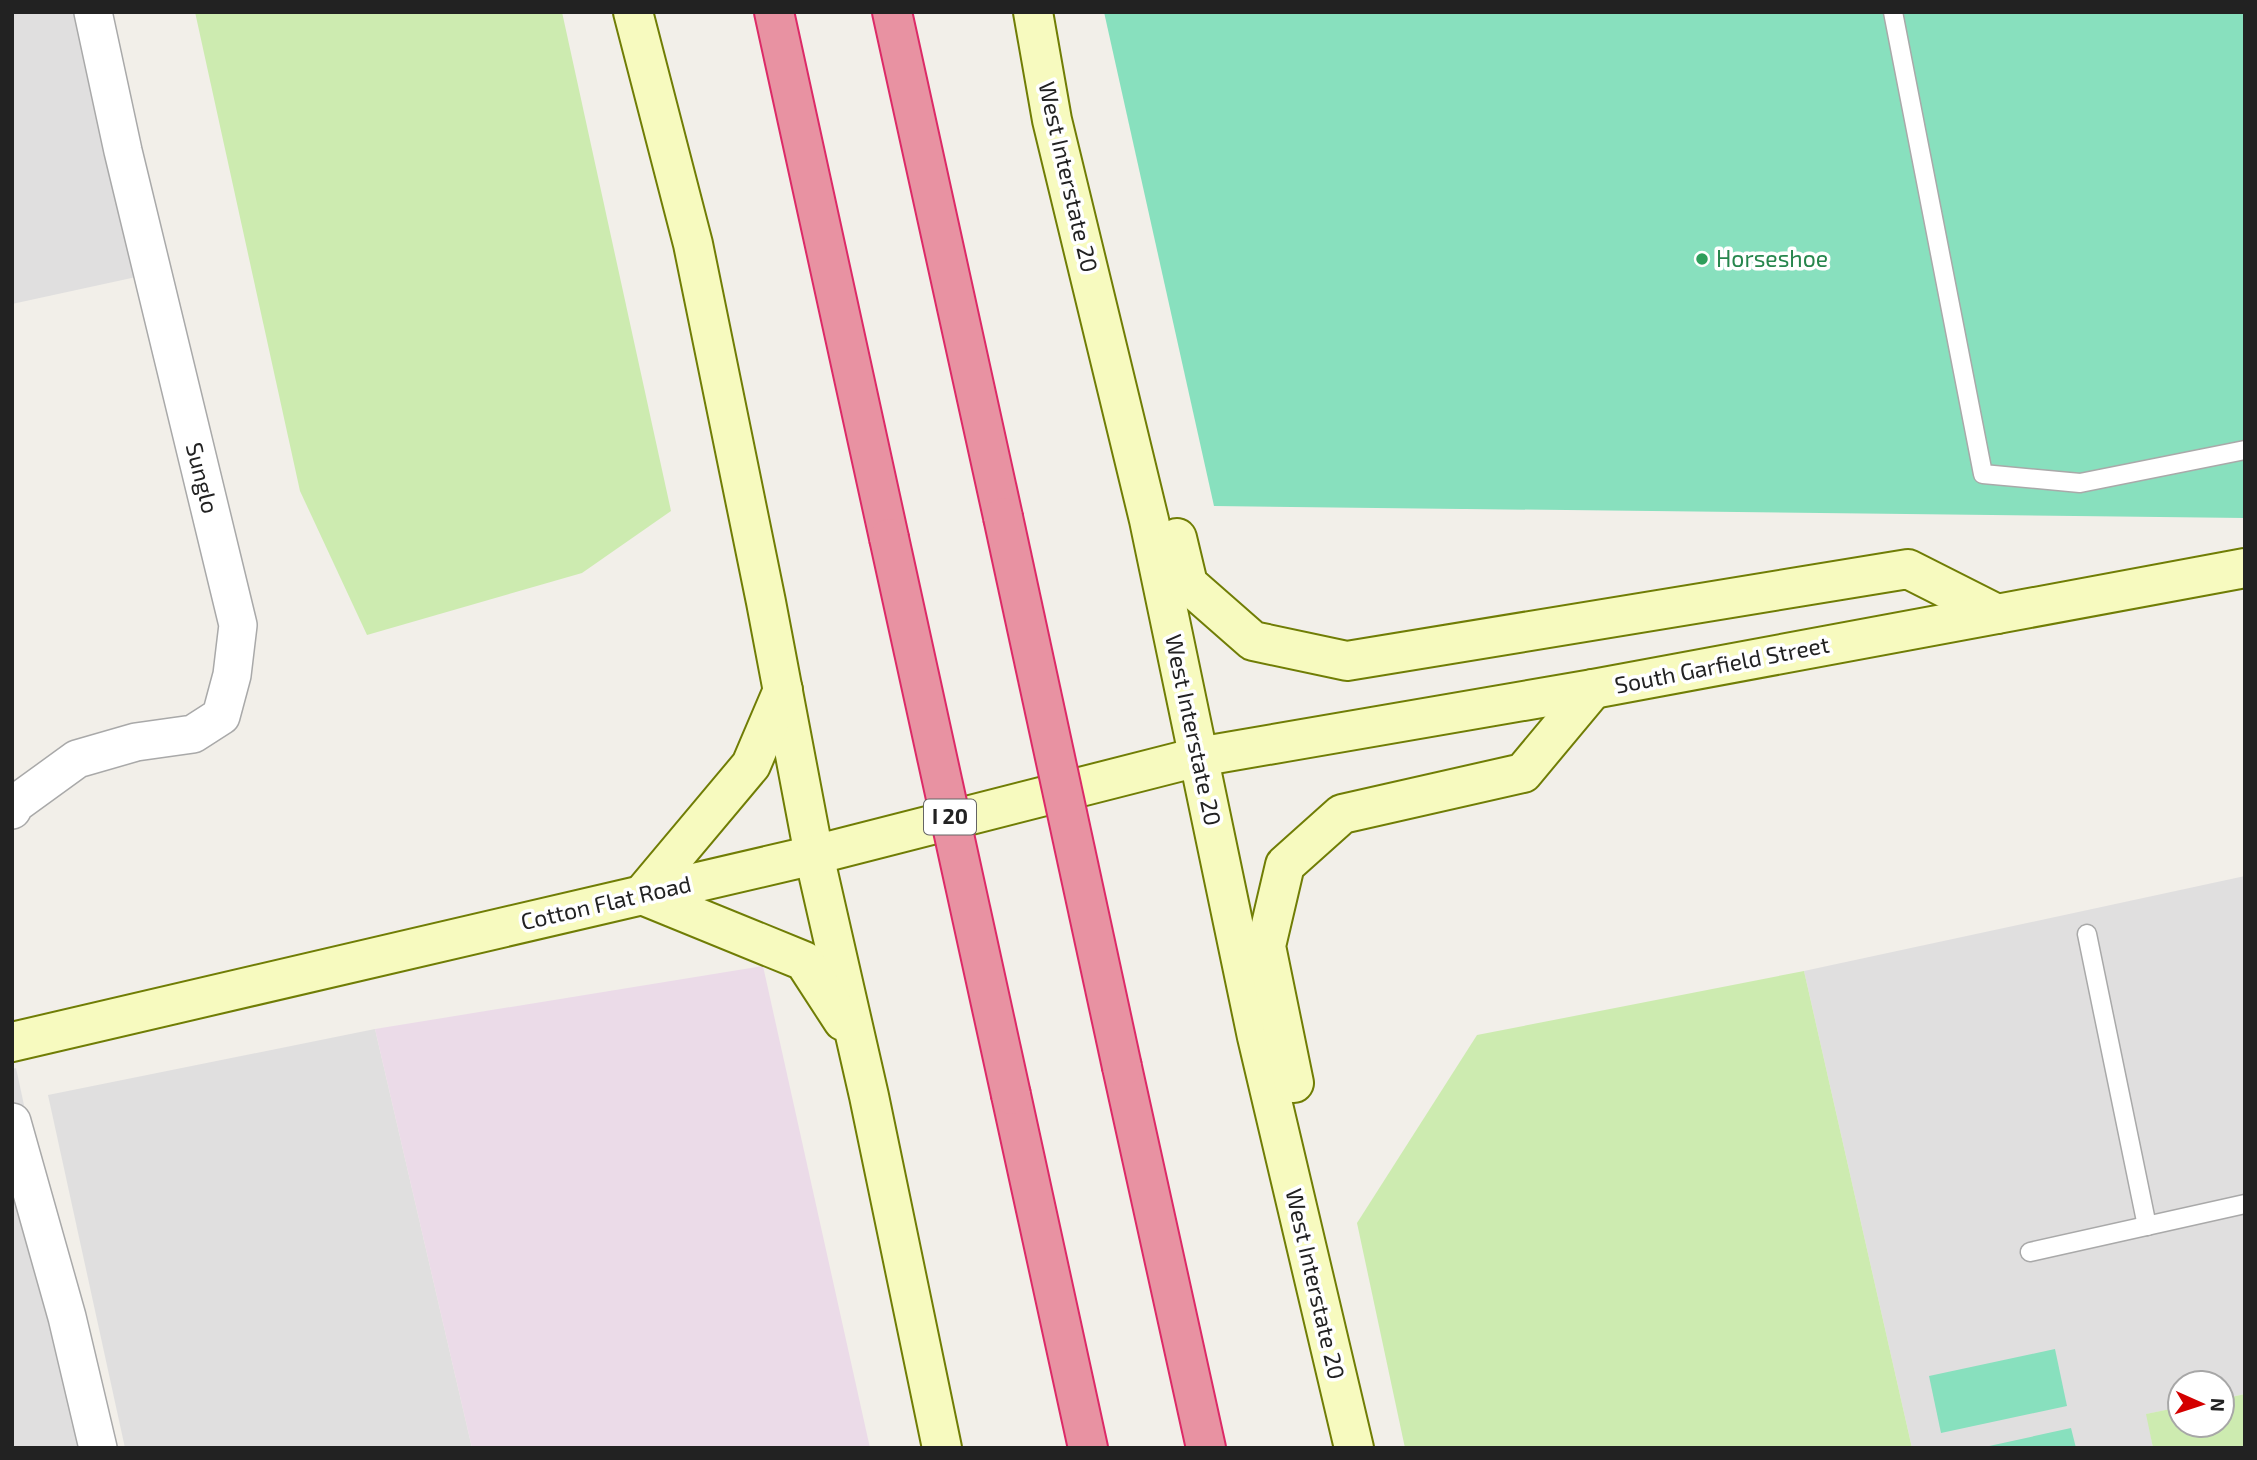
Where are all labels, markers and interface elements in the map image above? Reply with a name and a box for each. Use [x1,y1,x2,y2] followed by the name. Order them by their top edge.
[1033,79,1105,275] street label: West Interstate 20
[1716,244,1828,272] place label: Horseshoe
[1694,251,1710,267] marker: Horseshoe
[181,439,225,516] street label: Sunglo
[1612,629,1832,699] street label: South Garfield Street
[1160,631,1228,828] street label: West Interstate 20
[924,800,976,834] road number: I 20
[518,869,694,935] street label: Cotton Flat Road
[1280,1186,1352,1382] street label: West Interstate 20
[2166,1369,2236,1439] north arrow
[2207,1397,2230,1412] text: N

